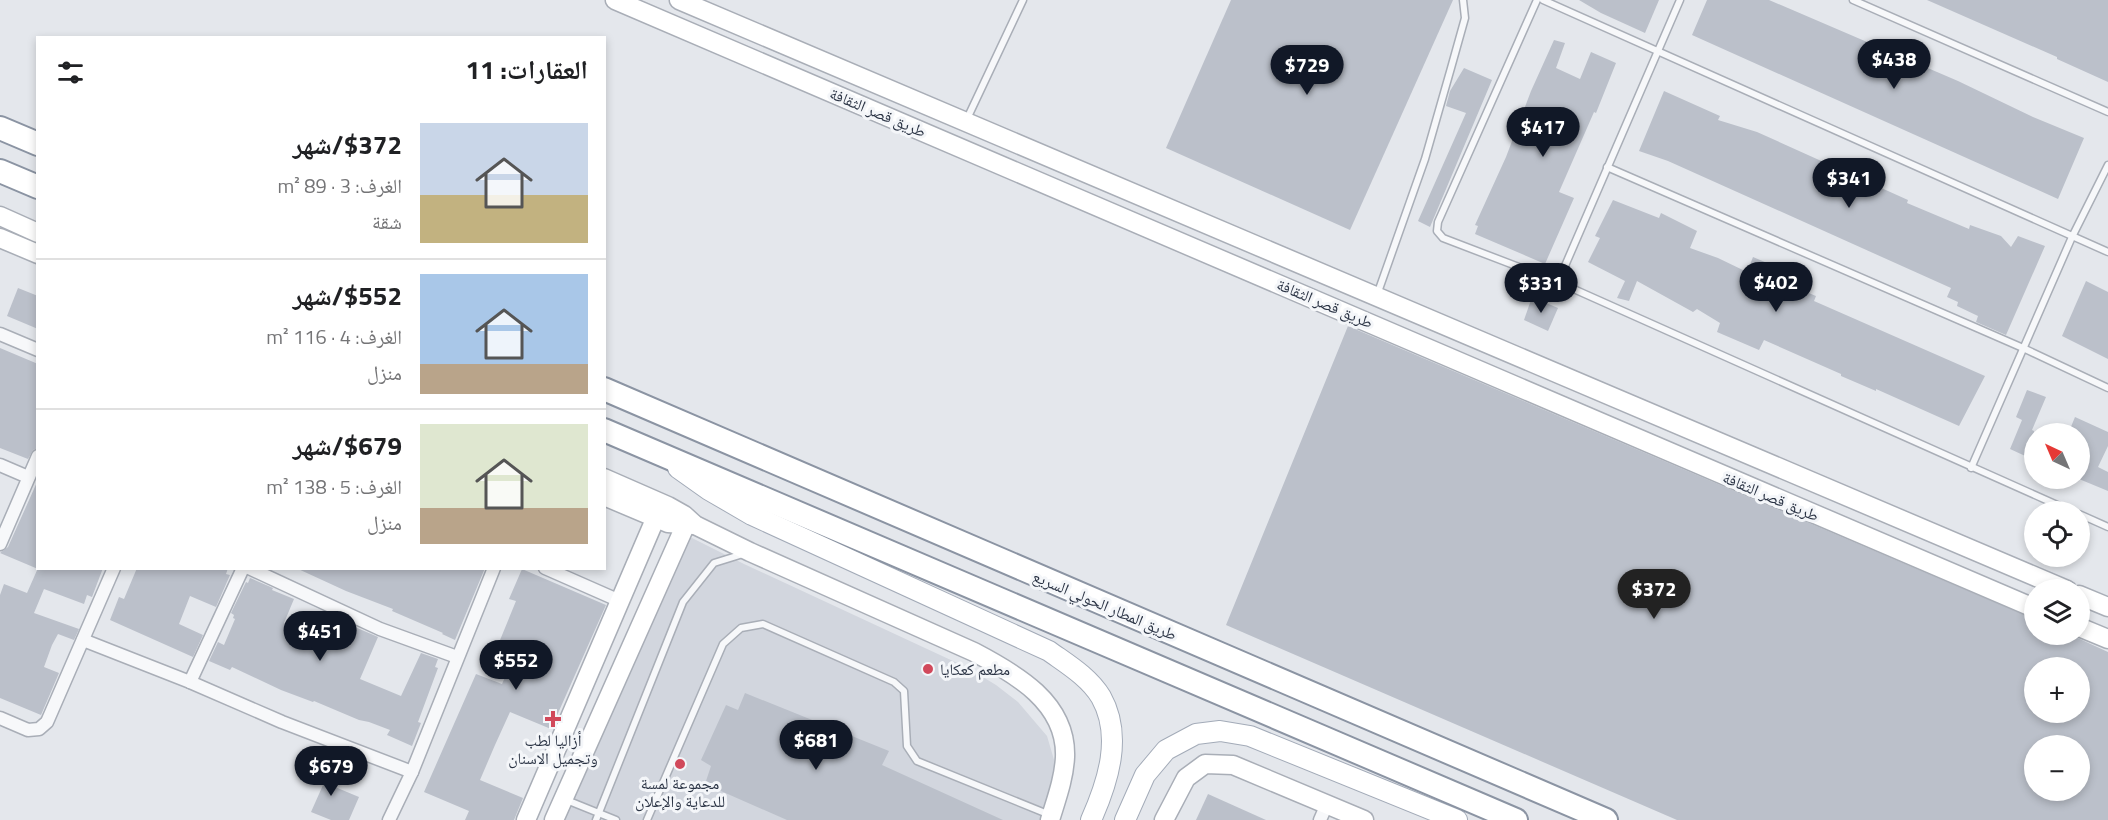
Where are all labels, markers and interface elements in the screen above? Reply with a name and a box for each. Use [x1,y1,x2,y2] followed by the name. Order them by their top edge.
[1858,39,1930,90] pin: $438
[1872,43,1916,74] text: $438
[1271,45,1343,96] pin: $729
[1285,49,1329,80] text: $729
[465,50,588,89] text: العقارات: 11
[54,56,87,89] icon: filters
[826,81,930,143] street label: طريق قصر الثقافة
[1507,107,1579,158] pin: $417
[1521,111,1565,142] text: $417
[293,125,402,164] text: $372/شهر
[468,147,540,219] icon: home
[1813,158,1885,209] pin: $341
[1827,162,1871,193] text: $341
[277,170,402,201] text: الغرف: 3 · 89 m²
[372,206,402,237] text: شقة
[1740,262,1812,313] pin: $402
[1505,263,1577,314] pin: $331
[1754,266,1798,297] text: $402
[1519,267,1563,298] text: $331
[1273,272,1377,334] street label: طريق قصر الثقافة
[293,276,402,315] text: $552/شهر
[468,298,540,370] icon: home
[266,321,402,352] text: الغرف: 4 · 116 m²
[367,357,402,388] text: منزل
[2024,423,2090,489] north arrow
[2024,423,2090,801] map controls
[293,426,402,465] text: $679/شهر
[468,448,540,520] icon: home
[1719,465,1823,527] street label: طريق قصر الثقافة
[266,471,402,502] text: الغرف: 5 · 138 m²
[2024,501,2090,567] button: locate
[367,507,402,538] text: منزل
[1029,564,1181,647] street label: طريق المطار الحولي السريع
[1618,569,1690,620] pin: $372
[1632,573,1676,604] text: $372
[2024,579,2090,645] button: layers
[284,611,356,662] pin: $451
[298,615,342,646] text: $451
[480,640,552,691] pin: $552
[494,644,538,675] text: $552
[940,657,1010,681] place label: مطعم كعكايا
[2024,657,2090,723] button: +
[921,662,935,676] marker: مطعم كعكايا
[544,710,562,728] marker: أزاليا لطب وتجميل الاسنان
[780,720,852,771] pin: $681
[794,724,838,755] text: $681
[508,728,598,770] place label: أزاليا لطب وتجميل الاسنان
[2024,735,2090,801] button: −
[295,746,367,797] pin: $679
[309,750,353,781] text: $679
[673,757,687,771] marker: مجموعة لمسة للدعاية والإعلان
[635,771,725,813] place label: مجموعة لمسة للدعاية والإعلان

